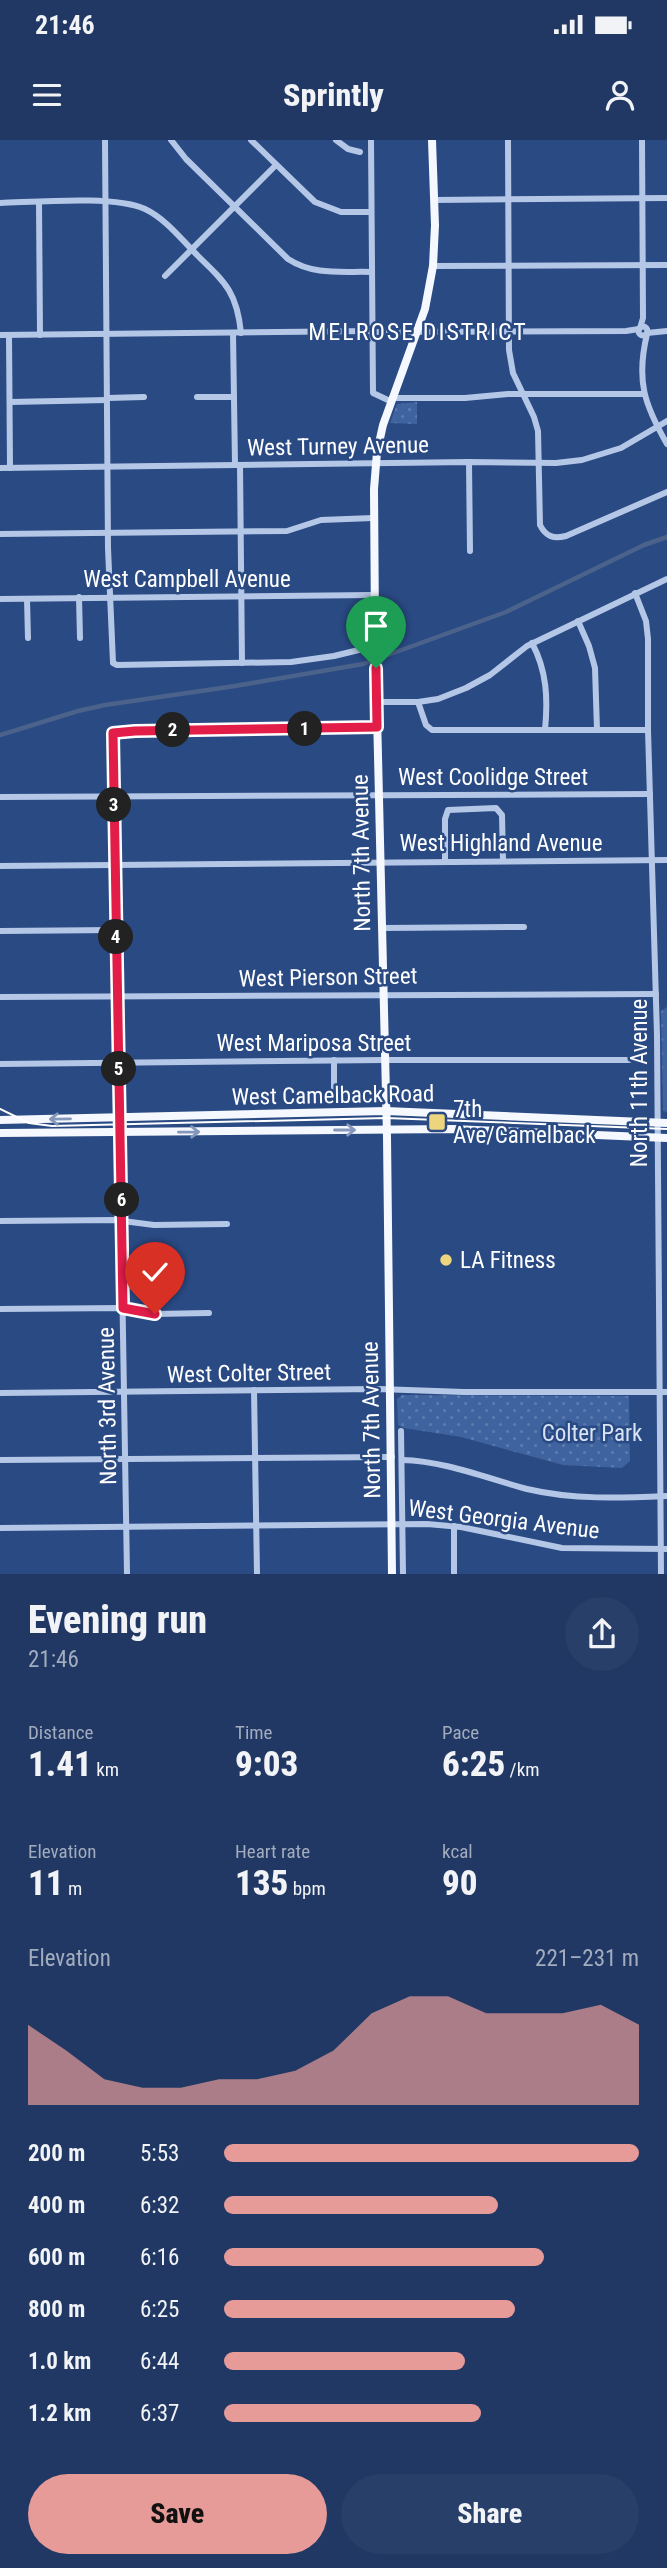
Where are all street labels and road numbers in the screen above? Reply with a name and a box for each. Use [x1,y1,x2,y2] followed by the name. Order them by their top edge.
[247,431,429,462] street label: West Turney Avenue
[83,566,291,593] street label: West Campbell Avenue
[398,764,588,791] street label: West Coolidge Street
[347,774,376,932] street label: North 7th Avenue
[400,830,602,857] street label: West Highland Avenue
[238,962,418,993] street label: West Pierson Street
[626,999,653,1167] street label: North 11th Avenue
[217,1030,411,1057] street label: West Mariposa Street
[231,1080,435,1111] street label: West Camelback Road
[93,1327,122,1485] street label: North 3rd Avenue
[357,1341,386,1499] street label: North 7th Avenue
[167,1359,331,1388] street label: West Colter Street
[407,1494,601,1545] street label: West Georgia Avenue

